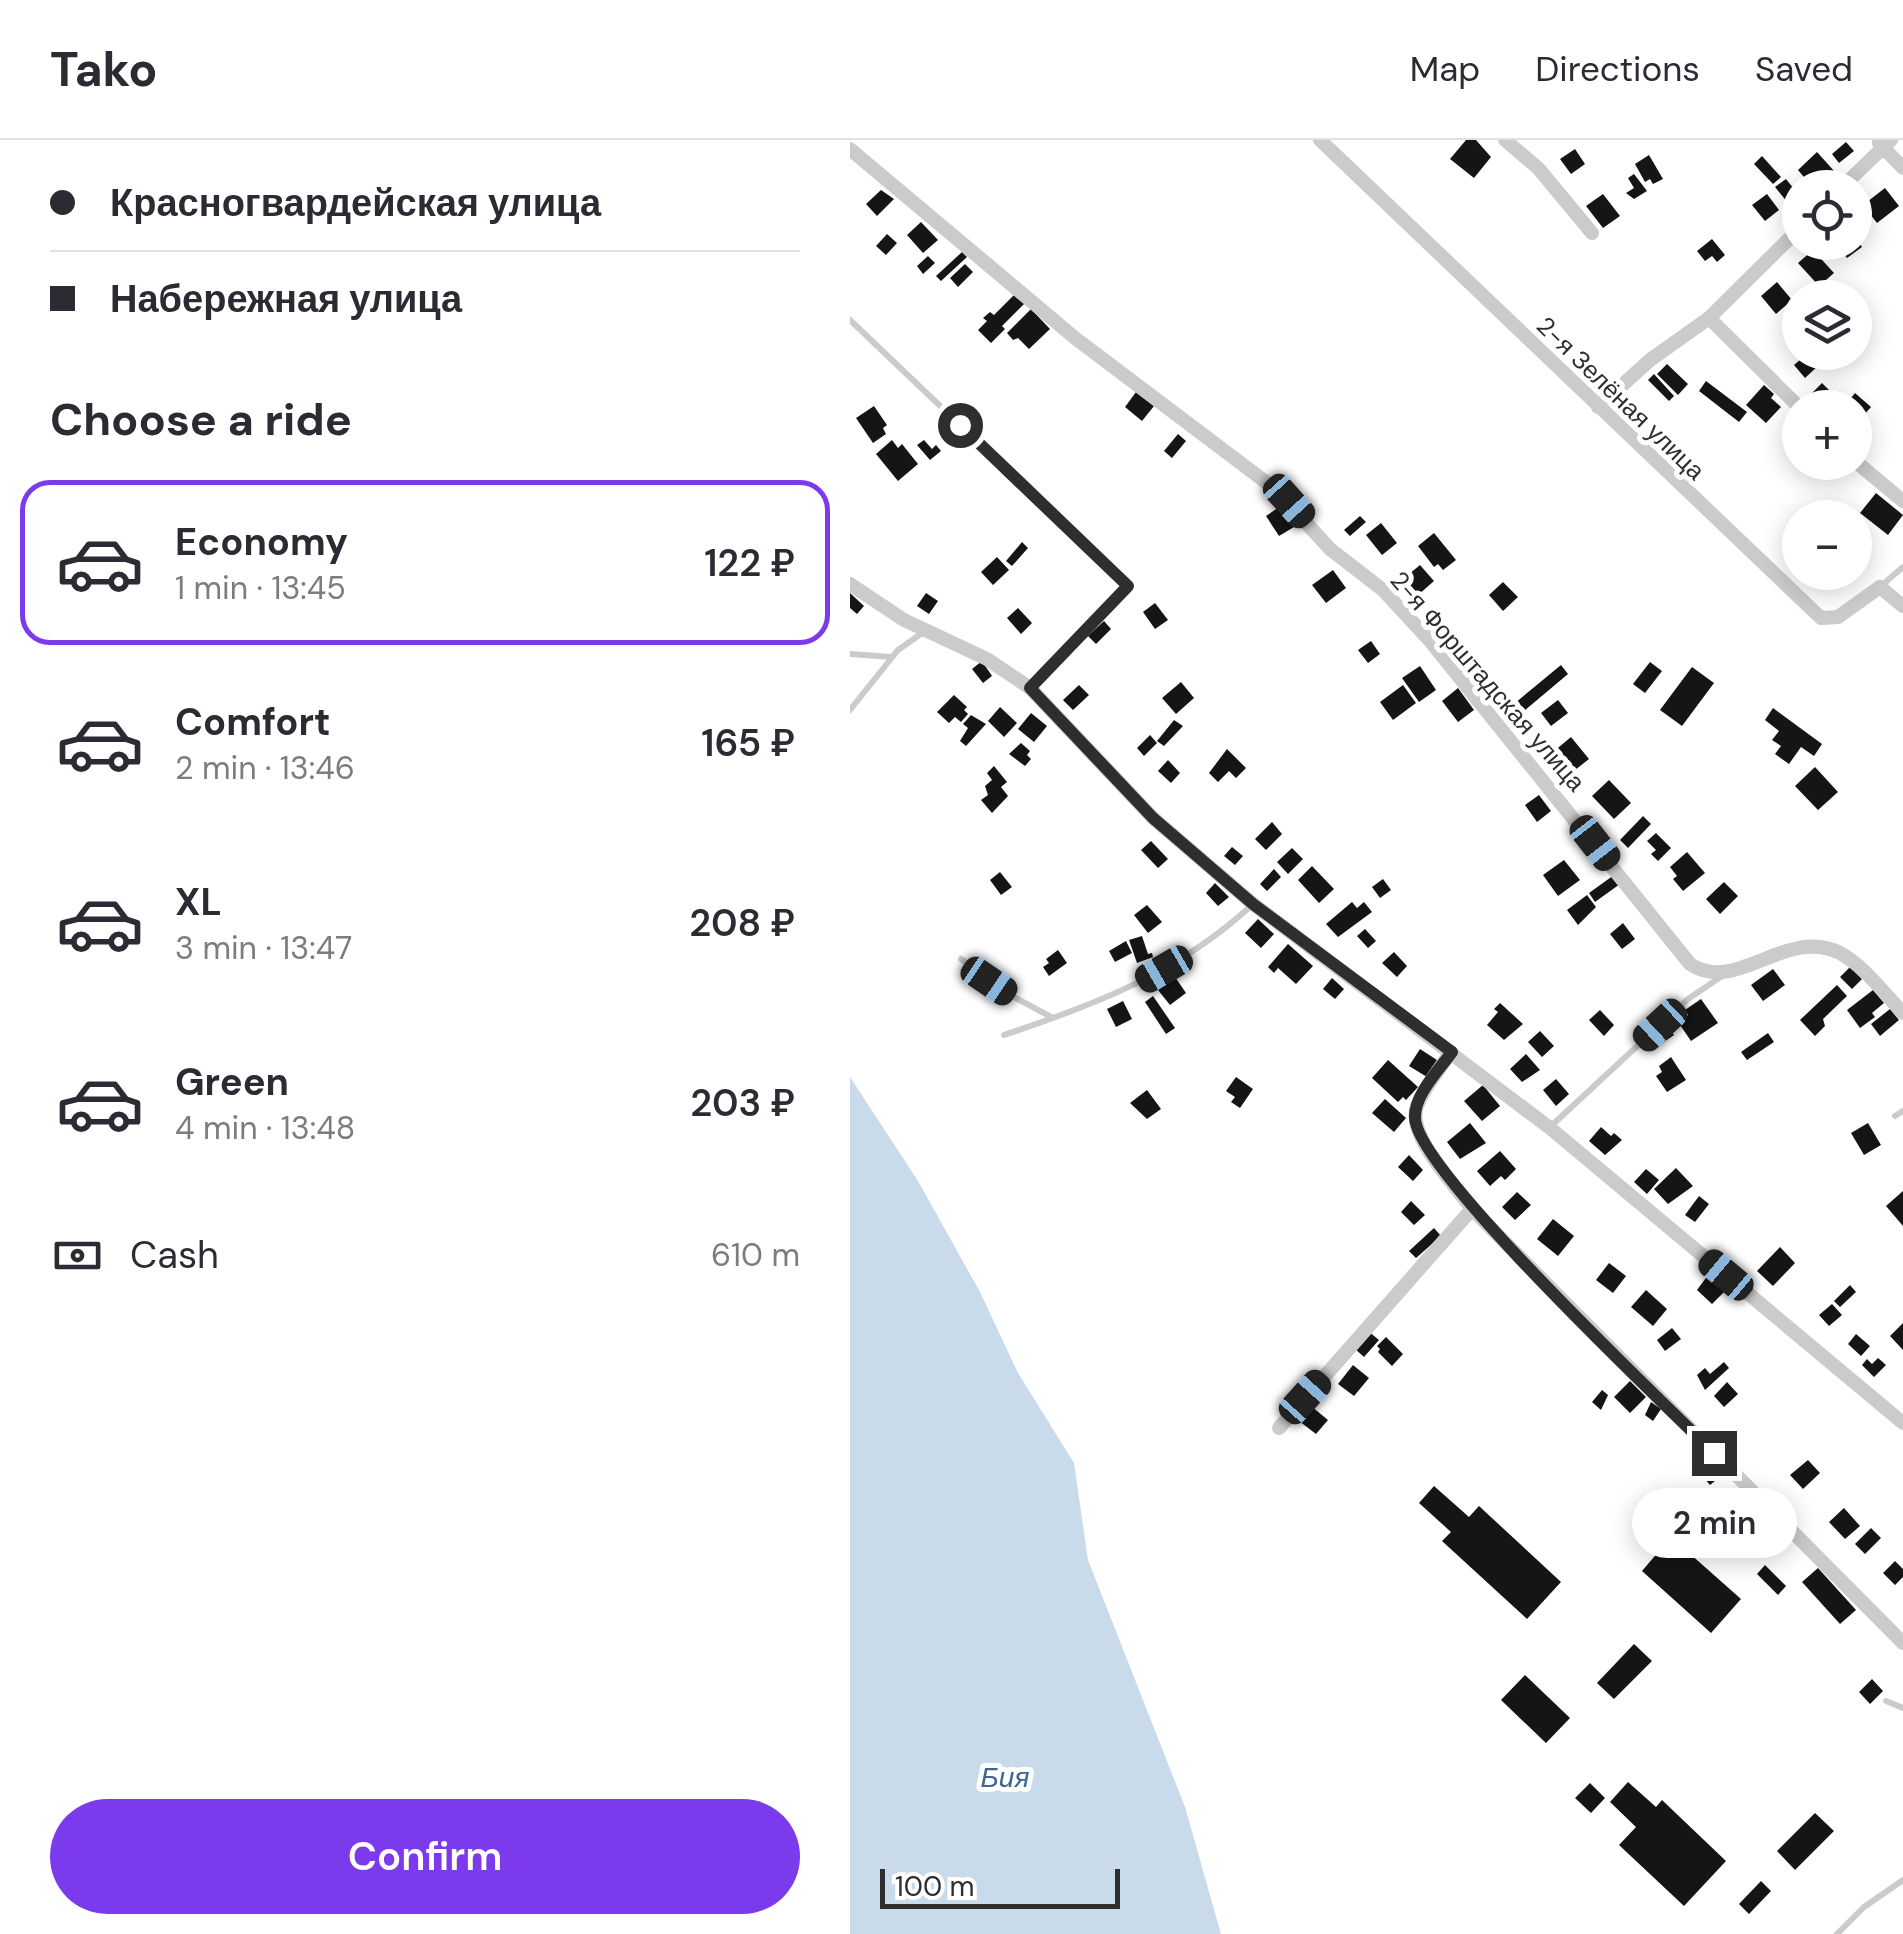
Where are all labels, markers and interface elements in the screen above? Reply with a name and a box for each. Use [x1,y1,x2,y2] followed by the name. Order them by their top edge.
[50,38,158,101] text: Tako
[1410,46,1480,92] text: Map
[1535,46,1700,92] text: Directions
[1755,46,1853,92] text: Saved
[1782,170,1872,590] map controls
[1782,170,1872,260] button: locate
[110,178,601,228] text: Красногвардейская улица
[110,274,462,324] text: Набережная улица
[1782,280,1872,370] button: layers
[1530,310,1712,487] street label: 2-я Зелёная улица
[50,390,352,449] text: Choose a ride
[1782,390,1872,480] button: +
[938,403,983,448] route start
[1258,469,1320,533] car
[1782,500,1872,590] button: −
[175,517,348,567] text: Economy
[55,518,145,608] icon: car
[704,538,795,588] text: 122 ₽
[1383,564,1592,798] street label: 2-я Форштадская улица
[175,567,346,609] text: 1 min · 13:45
[175,697,331,747] text: Comfort
[55,698,145,788] icon: car
[701,718,795,768] text: 165 ₽
[175,747,355,789] text: 2 min · 13:46
[1565,810,1625,876] car
[175,877,222,927] text: XL
[55,878,145,968] icon: car
[689,898,795,948] text: 208 ₽
[175,927,352,969] text: 3 min · 13:47
[1131,941,1197,997] car
[956,952,1022,1010] car
[1628,994,1692,1056] car
[175,1057,289,1107] text: Green
[55,1058,145,1148] icon: car
[690,1078,795,1128] text: 203 ₽
[175,1107,355,1149] text: 4 min · 13:48
[50,1228,105,1283] icon: cash
[130,1230,219,1280] text: Cash
[711,1234,800,1276] text: 610 m
[1693,1244,1759,1306] car
[1274,1365,1336,1429] car
[1692,1431,1737,1476] route end
[1632,1488,1796,1558] callout: 2 min
[1673,1502,1756,1544] text: 2 min
[981,1759,1029,1796] water label: Бия
[50,1799,800,1914] button: Confirm
[880,1864,1120,1908] scale bar
[895,1868,974,1905] text: 100 m

